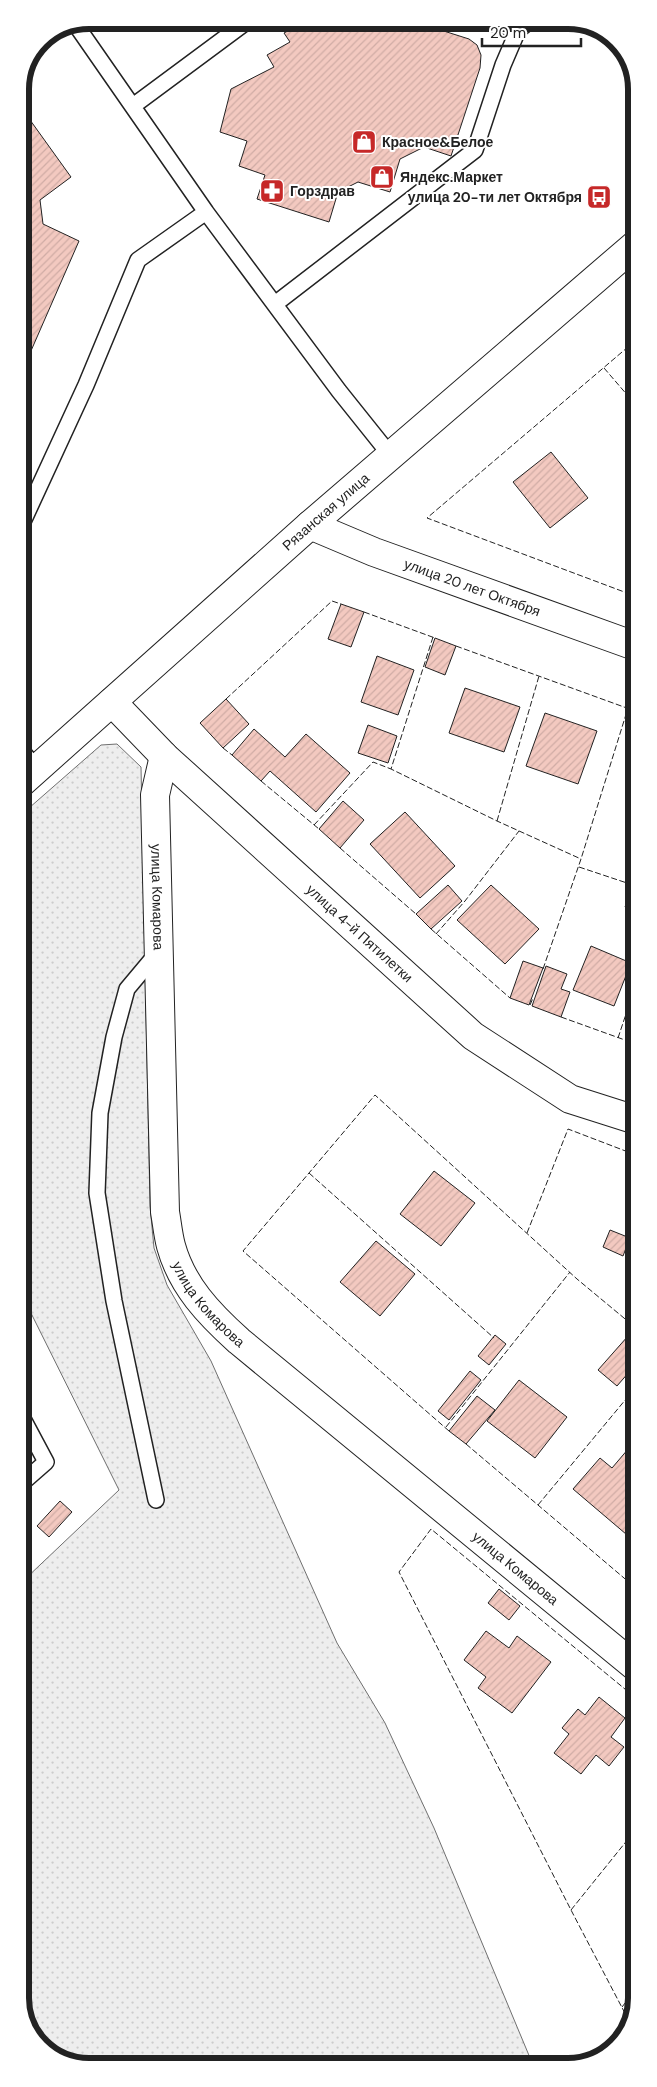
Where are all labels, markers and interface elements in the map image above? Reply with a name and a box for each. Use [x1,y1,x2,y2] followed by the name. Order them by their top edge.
[482,15,581,47] scale bar
[490,23,526,43] text: 20 m
[351,129,377,155] shop icon: Красное&Белое
[382,133,494,151] place label: Красное&Белое
[369,164,395,190] shop icon: Яндекс.Маркет
[400,168,503,186] place label: Яндекс.Маркет
[259,178,285,204] pharmacy icon: Горздрав
[290,182,355,200] place label: Горздрав
[586,184,612,210] bus stop icon: улица 20-ти лет Октября
[408,188,582,206] place label: улица 20-ти лет Октября
[279,469,373,554] street label: Рязанская улица
[402,555,543,620] street label: улица 20 лет Октября
[147,844,168,951] street label: улица Комарова
[303,880,417,986] street label: улица 4-й Пятилетки
[168,1259,249,1351] street label: улица Комарова
[469,1527,562,1609] street label: улица Комарова

